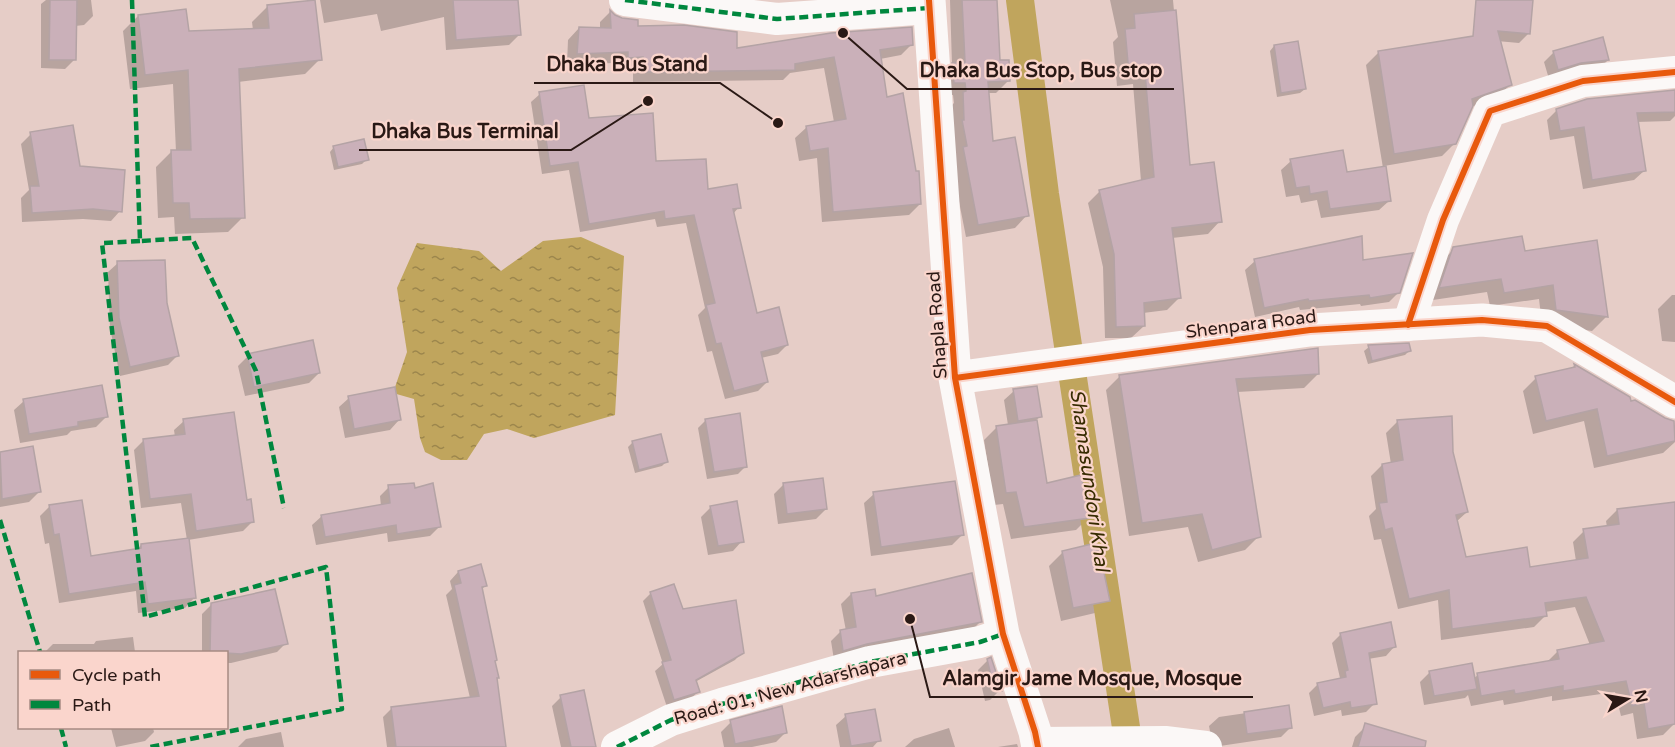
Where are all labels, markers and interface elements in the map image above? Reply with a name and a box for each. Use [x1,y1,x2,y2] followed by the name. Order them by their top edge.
[534,45,720,83] callout: Dhaka Bus Stand
[907,51,1174,89] callout: Dhaka Bus Stop, Bus stop
[546,53,708,77] text: Dhaka Bus Stand
[920,59,1163,83] text: Dhaka Bus Stop, Bus stop
[359,112,571,150] callout: Dhaka Bus Terminal
[371,120,559,144] text: Dhaka Bus Terminal
[922,270,952,380] street label: Shapla Road
[1184,305,1318,343] street label: Shenpara Road
[1064,388,1114,575] water label: Shamasundori Khal
[671,646,909,730] street label: Road: 01, New Adarshapara
[18,651,228,729] legend
[930,659,1253,697] callout: Alamgir Jame Mosque, Mosque
[72,664,161,686] text: Cycle path
[942,667,1242,691] text: Alamgir Jame Mosque, Mosque
[1597,669,1657,729] north arrow
[1630,688,1652,705] text: N
[72,694,111,716] text: Path

